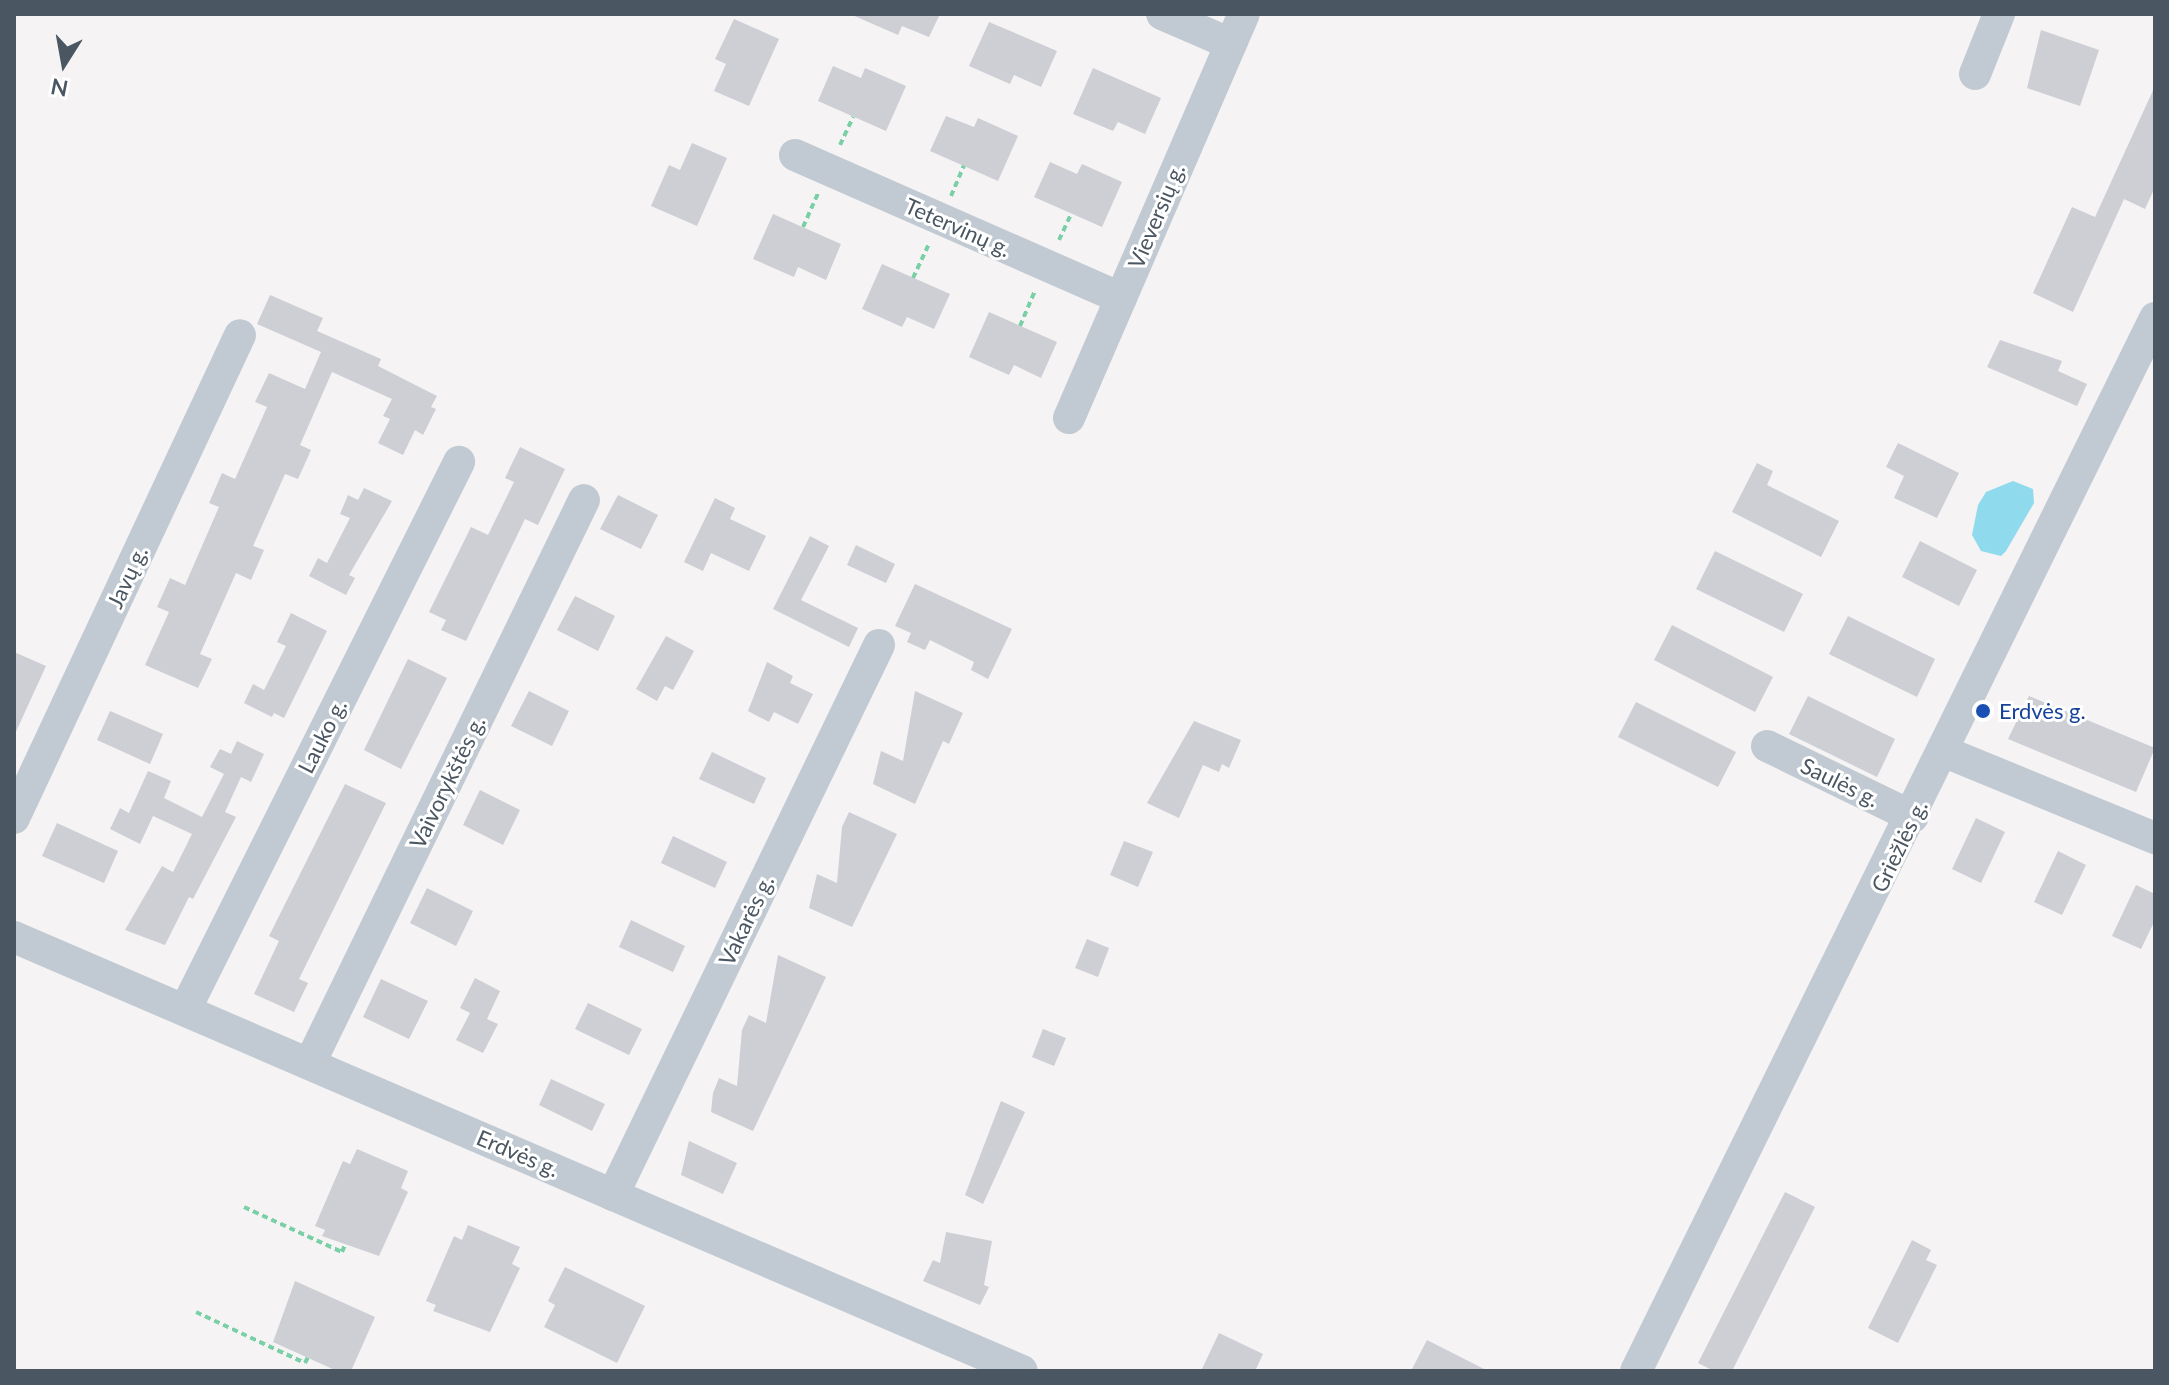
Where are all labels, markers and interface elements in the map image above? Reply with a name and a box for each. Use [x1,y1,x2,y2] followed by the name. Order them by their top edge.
[24,24,104,104] north arrow
[48,73,70,103] text: N
[1122,160,1190,272] street label: Vieversių g.
[901,192,1015,262] street label: Tetervinų g.
[101,542,153,612] street label: Javų g.
[292,694,352,778] street label: Lauko g.
[1999,698,2086,724] place label: Erdvės g.
[1974,702,1992,720] marker: Erdvės g.
[404,711,490,853] street label: Vaivorykštės g.
[1797,752,1883,812] street label: Saulės g.
[1865,796,1933,896] street label: Griežlės g.
[713,870,779,970] street label: Vakarės g.
[473,1124,563,1182] street label: Erdvės g.

